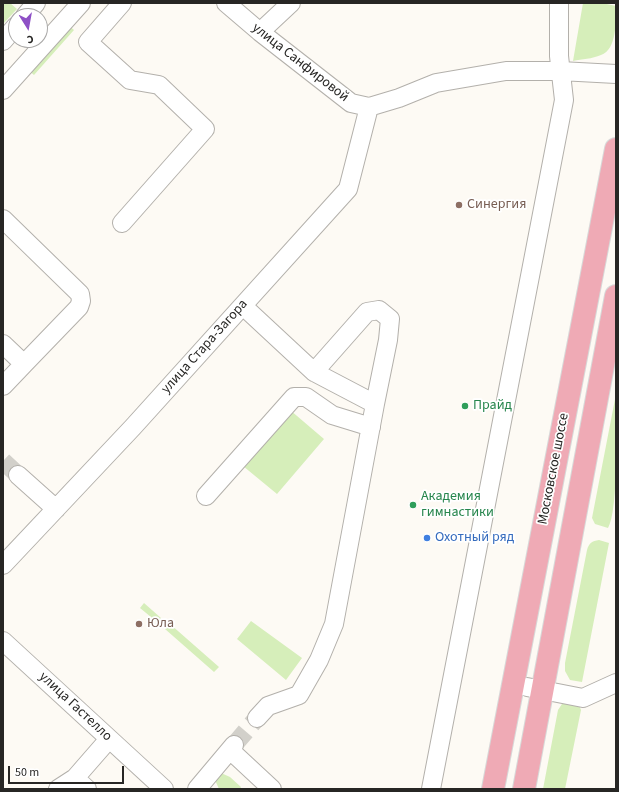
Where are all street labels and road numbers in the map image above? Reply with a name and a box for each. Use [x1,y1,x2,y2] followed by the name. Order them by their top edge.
[248,20,352,106] street label: улица Санфировой
[158,296,252,398] street label: улица Стара-Загора
[535,412,573,526] street label: Московское шоссе
[35,669,115,745] street label: улица Гастелло

